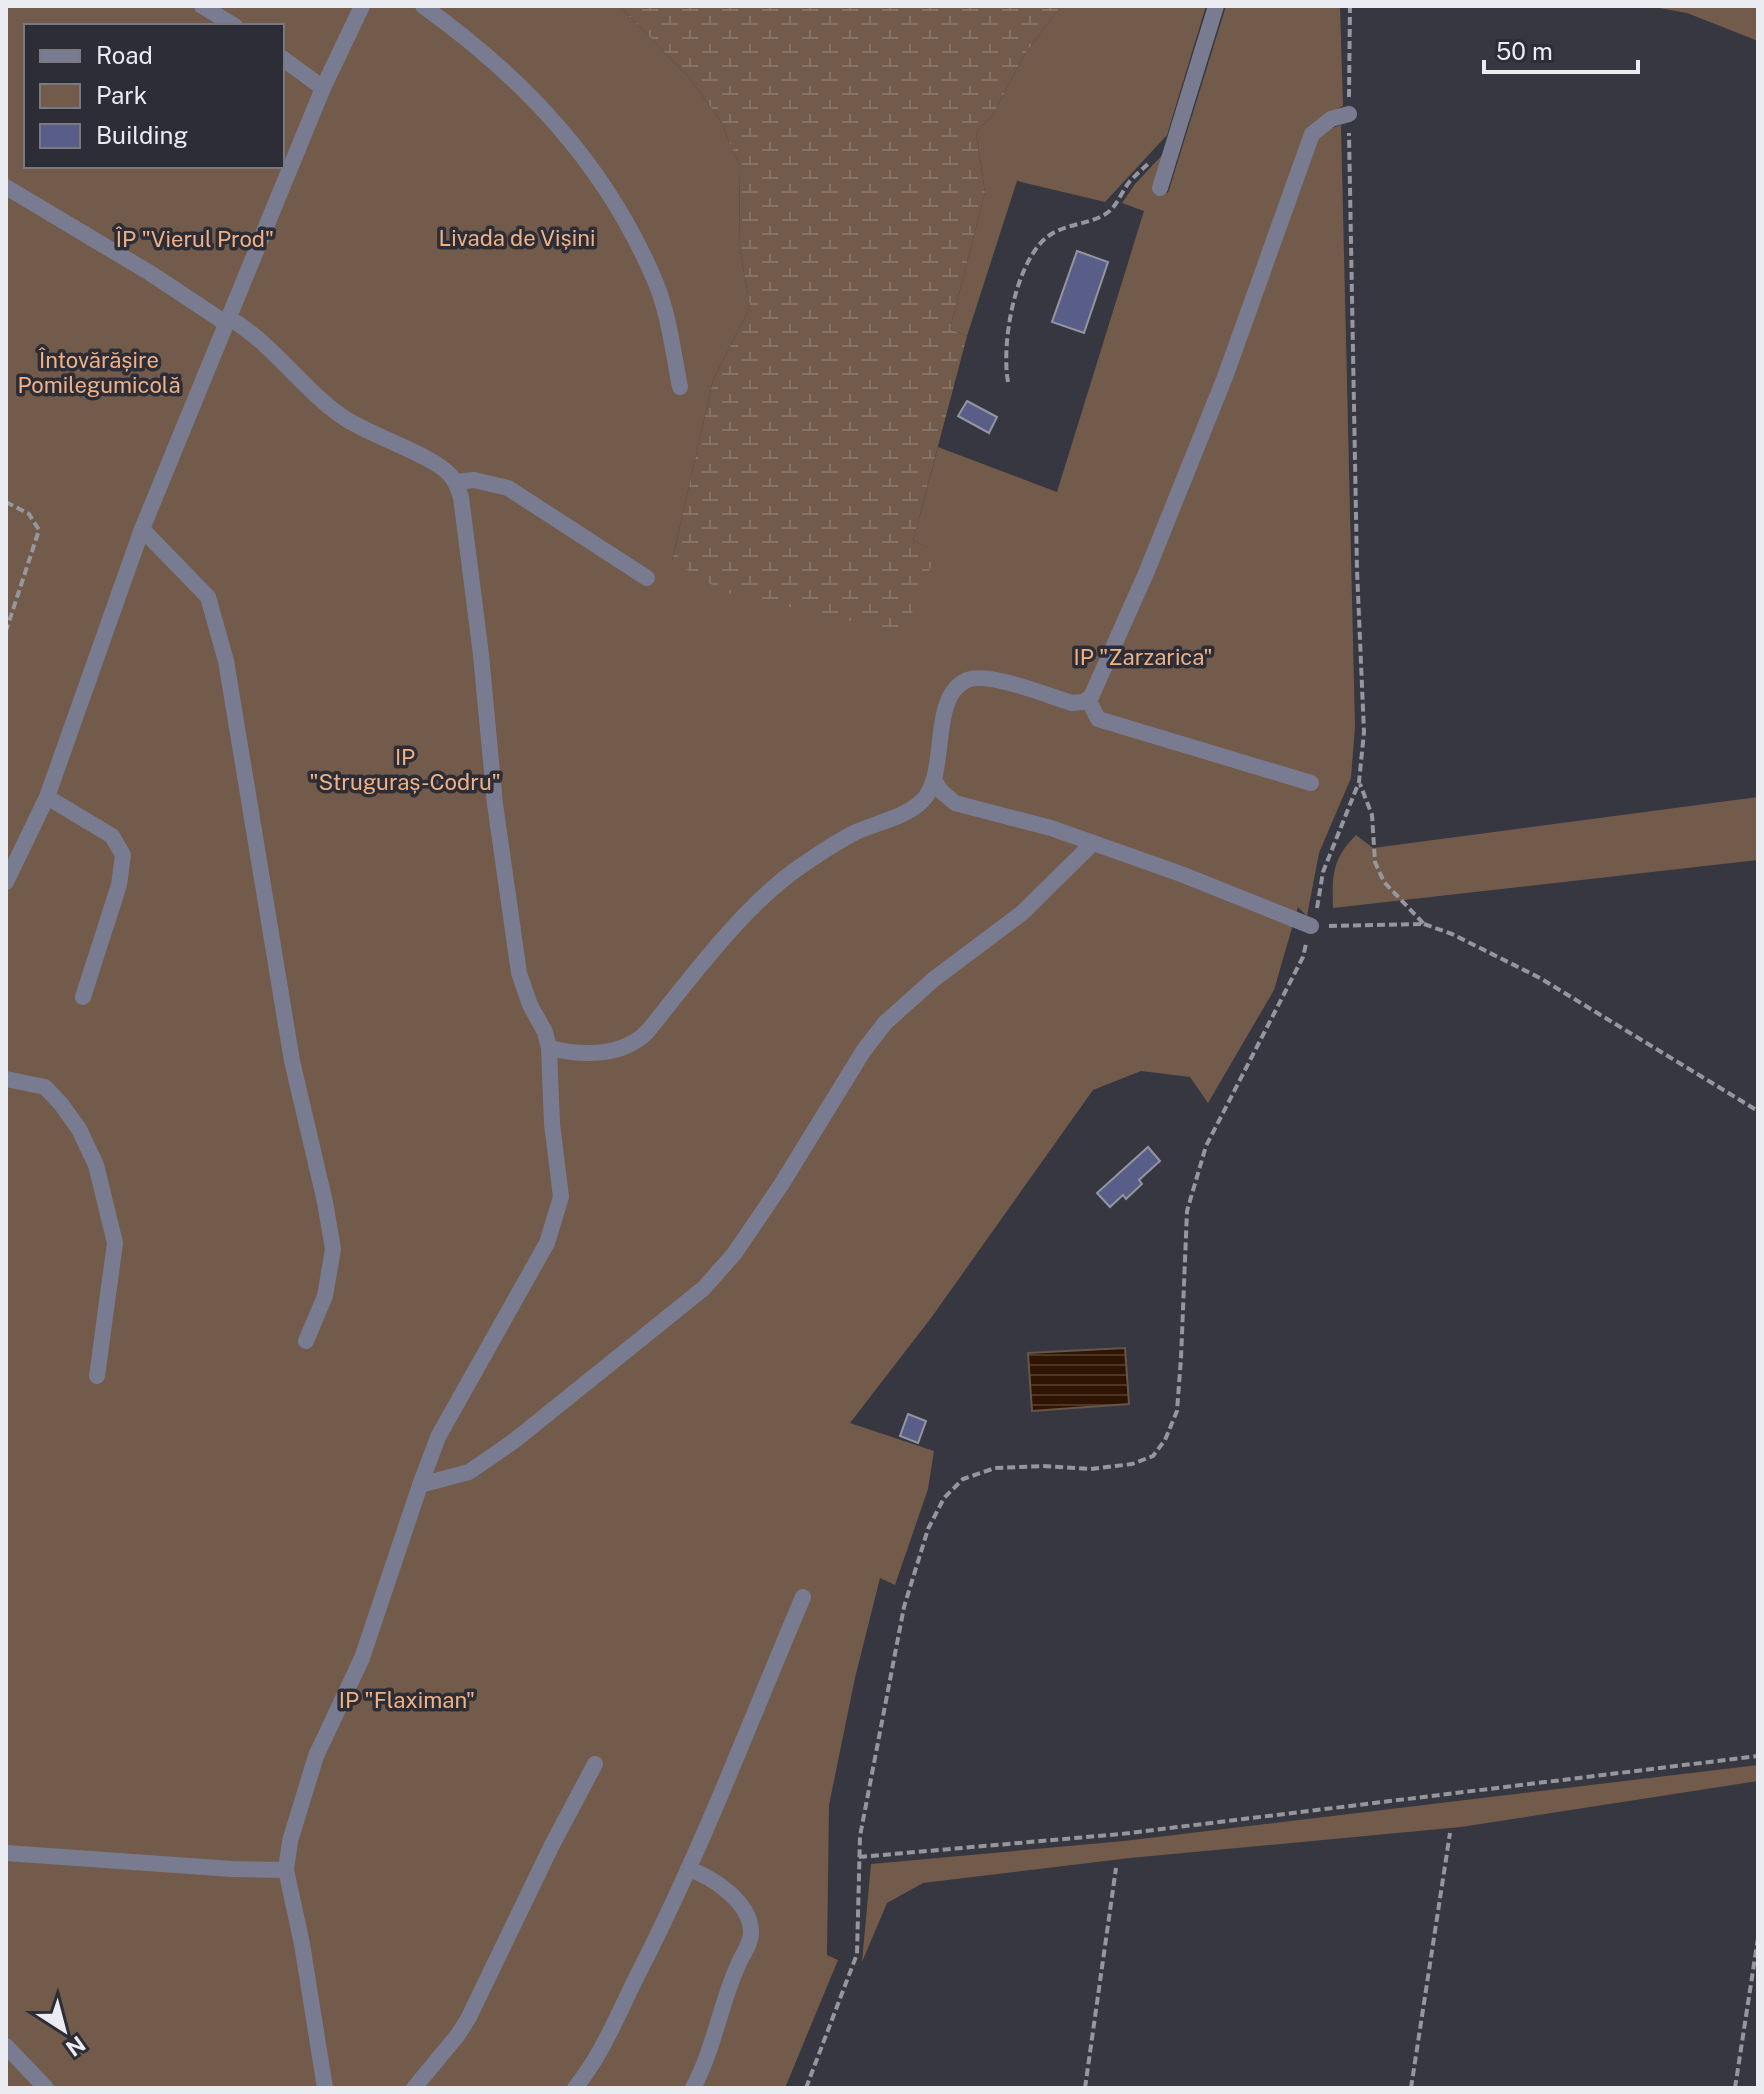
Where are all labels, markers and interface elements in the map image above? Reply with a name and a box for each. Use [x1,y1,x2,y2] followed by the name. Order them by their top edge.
[24,24,284,168] legend
[1484,24,1638,74] scale bar
[1496,37,1553,65] text: 50 m
[96,41,153,69] text: Road
[96,81,147,109] text: Park
[96,121,188,149] text: Building
[439,225,595,251] park label: Livada de Vișini
[115,226,274,252] park label: ÎP "Vierul Prod"
[17,347,181,398] park label: Întovărășire Pomilegumicolă
[1073,644,1213,670] park label: IP "Zarzarica"
[309,744,501,795] park label: IP "Struguraș-Codru"
[339,1687,475,1713] park label: IP "Flaximan"
[24,1990,104,2070] north arrow
[61,2031,90,2062] text: N

